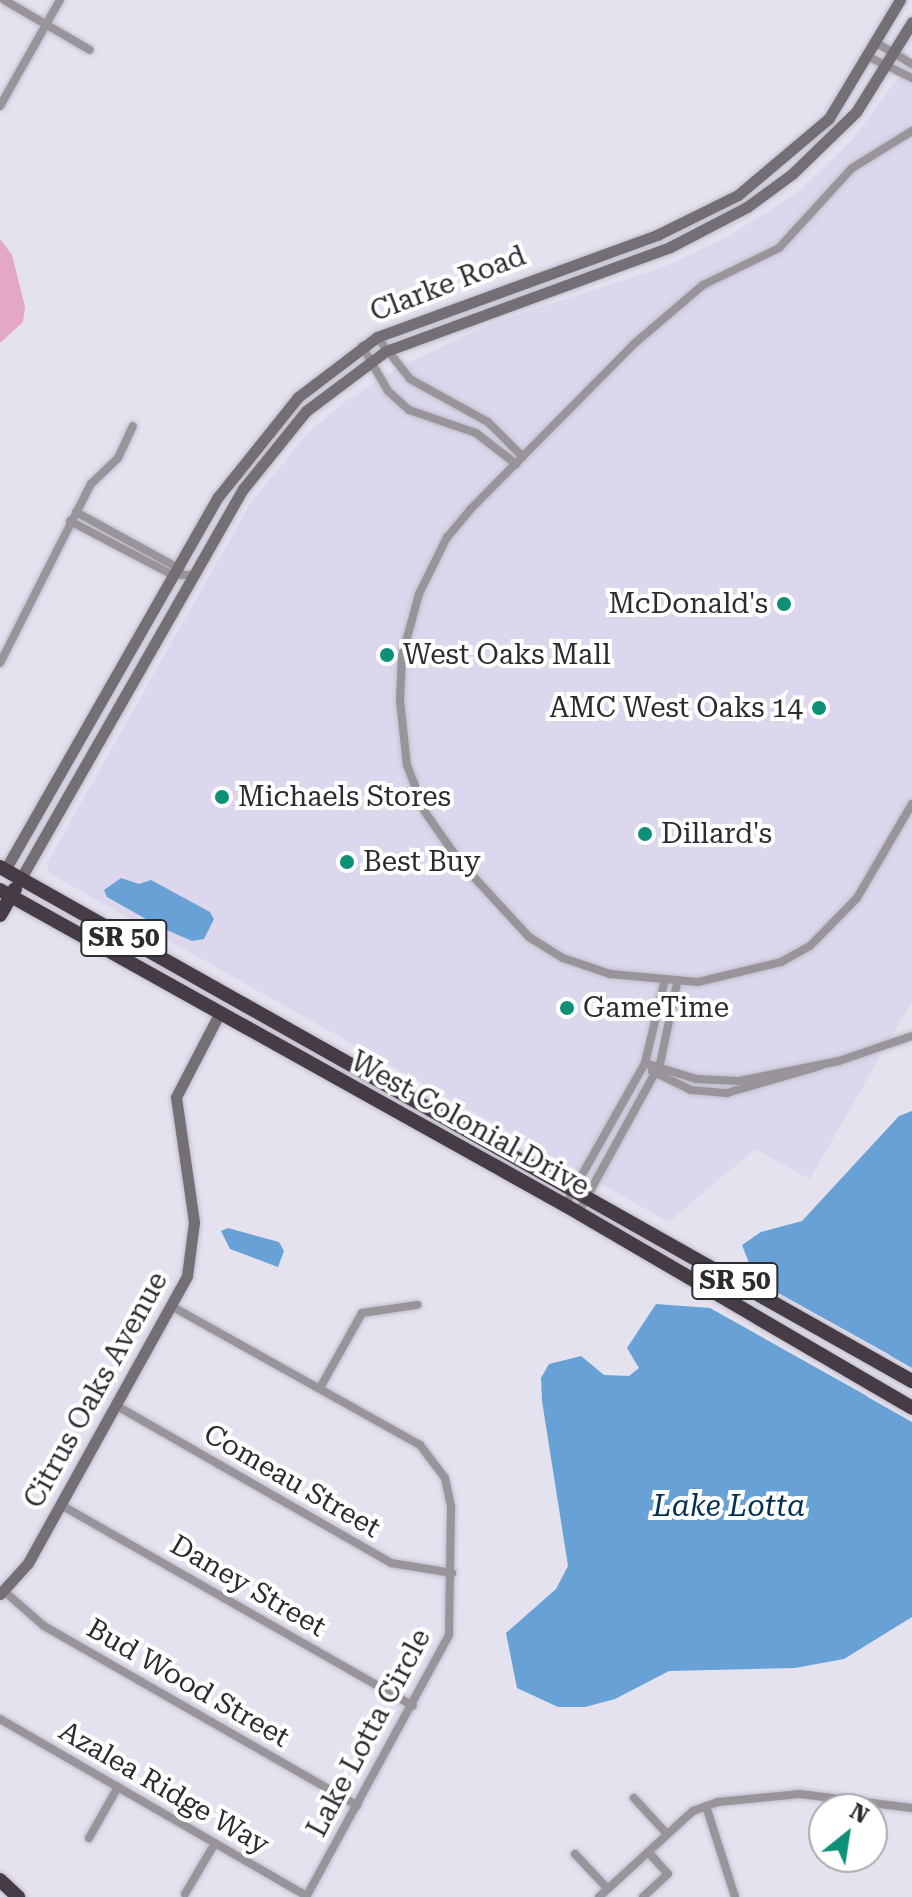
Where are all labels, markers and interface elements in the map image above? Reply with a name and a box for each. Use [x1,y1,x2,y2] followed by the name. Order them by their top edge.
[366,239,530,329] street label: Clarke Road
[608,587,768,621] place label: McDonald's
[775,595,793,613] marker: McDonald's
[403,638,611,672] place label: West Oaks Mall
[378,646,396,664] marker: West Oaks Mall
[550,691,803,725] place label: AMC West Oaks 14
[810,699,828,717] marker: AMC West Oaks 14
[238,780,451,814] place label: Michaels Stores
[213,788,231,806] marker: Michaels Stores
[661,817,772,851] place label: Dillard's
[636,825,654,843] marker: Dillard's
[363,845,481,879] place label: Best Buy
[338,853,356,871] marker: Best Buy
[80,916,168,960] road number: SR 50
[583,991,729,1025] place label: GameTime
[558,999,576,1017] marker: GameTime
[345,1044,595,1204] street label: West Colonial Drive
[691,1259,779,1303] road number: SR 50
[17,1266,175,1514] street label: Citrus Oaks Avenue
[198,1417,386,1545] street label: Comeau Street
[653,1488,805,1524] water label: Lake Lotta
[164,1528,332,1644] street label: Daney Street
[81,1611,295,1755] street label: Bud Wood Street
[300,1623,438,1843] street label: Lake Lotta Circle
[53,1714,275,1862] street label: Azalea Ridge Way
[808,1793,888,1873] north arrow
[846,1798,873,1829] text: N

